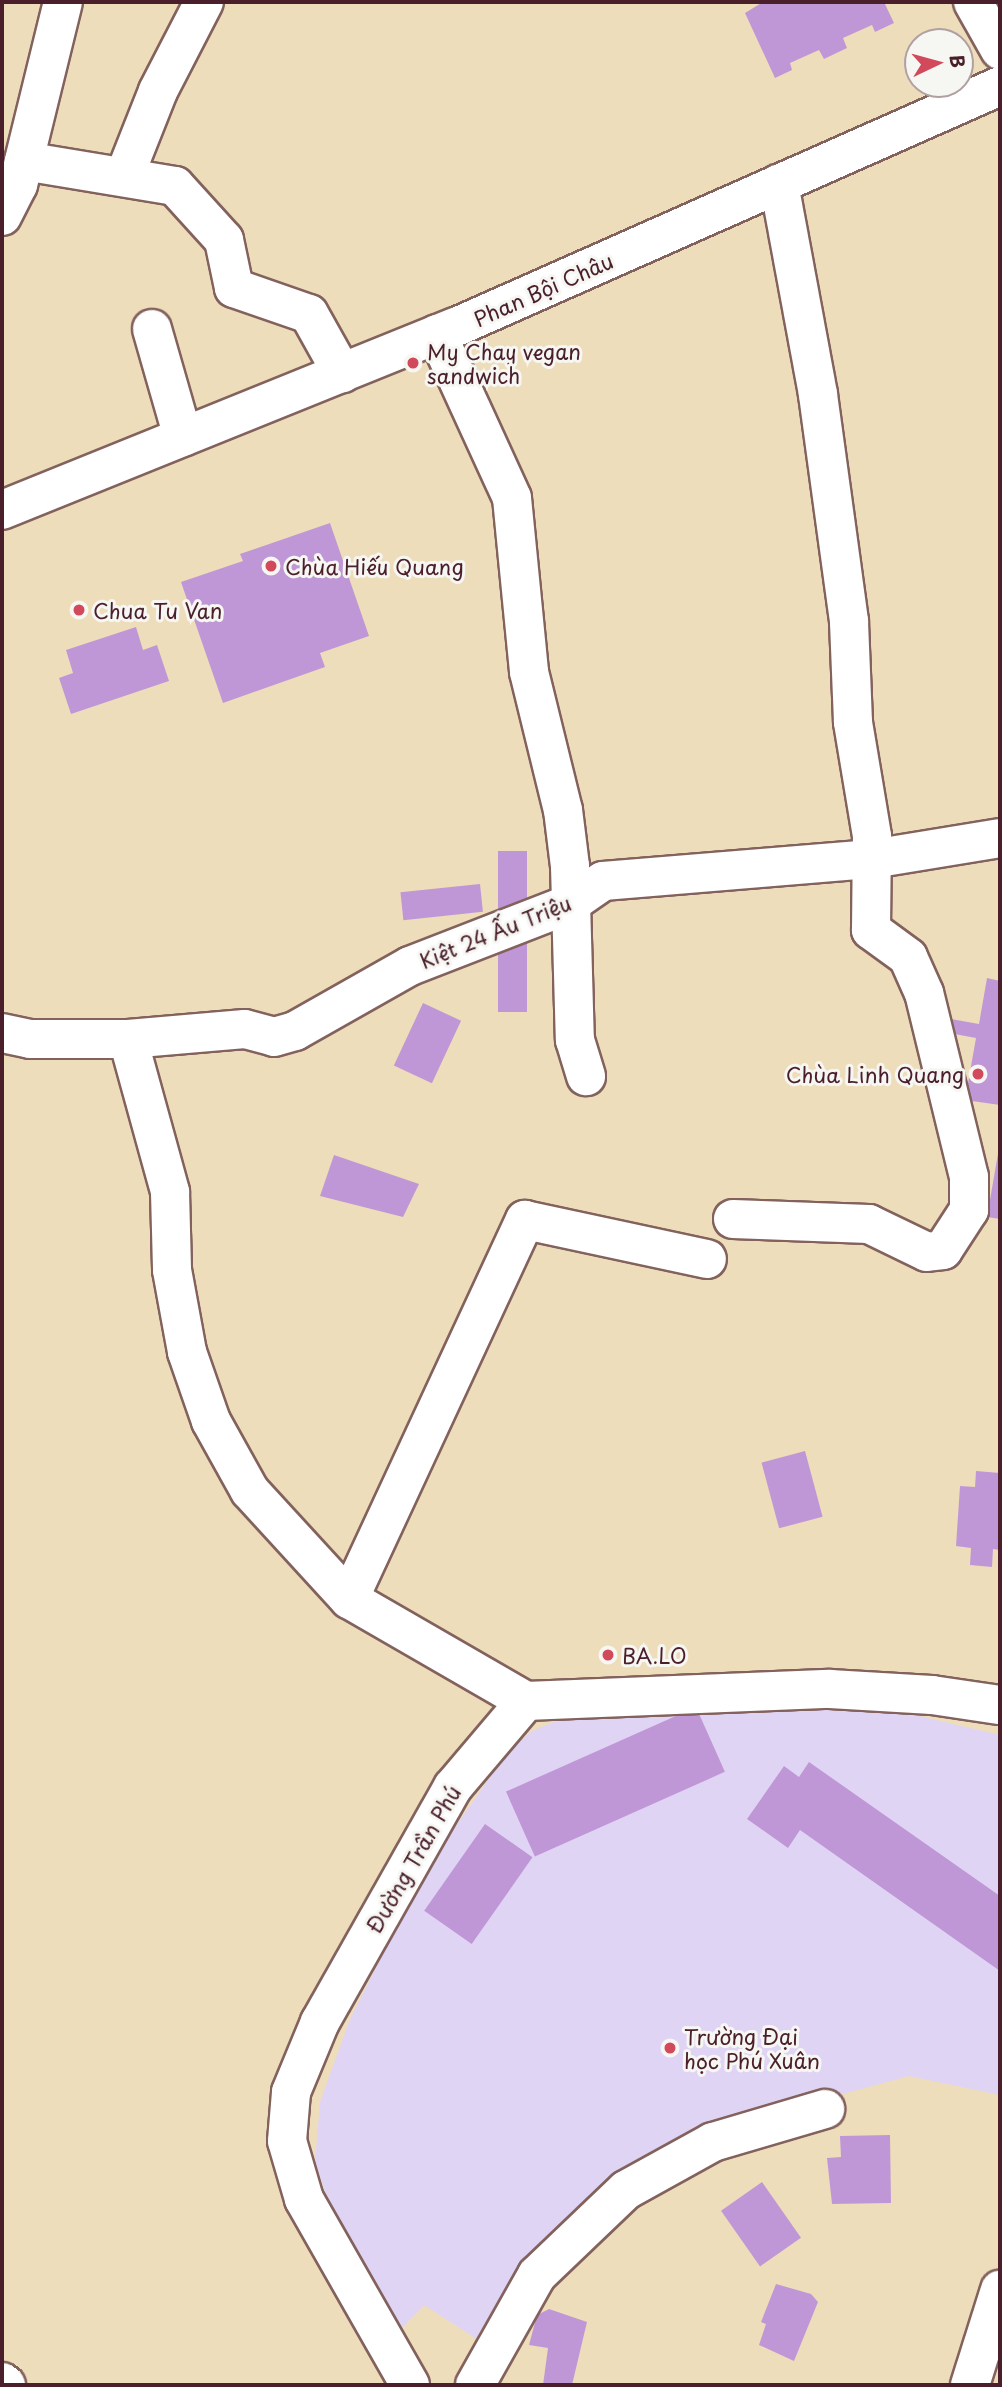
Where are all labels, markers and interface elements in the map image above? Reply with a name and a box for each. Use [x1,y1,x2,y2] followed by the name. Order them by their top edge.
[904,28,974,98] north arrow
[943,54,972,69] text: B
[470,247,616,331] street label: Phan Bội Châu
[427,338,583,388] place label: My Chay vegan sandwich
[405,355,421,371] marker: My Chay vegan sandwich
[285,553,463,579] place label: Chùa Hiếu Quang
[263,558,279,574] marker: Chùa Hiếu Quang
[93,597,222,623] place label: Chua Tu Van
[71,602,87,618] marker: Chua Tu Van
[413,888,577,974] street label: Kiệt 24 Ấu Triệu
[787,1061,964,1087] place label: Chùa Linh Quang
[970,1066,986,1082] marker: Chùa Linh Quang
[622,1642,687,1668] place label: BA.LO
[600,1647,616,1663] marker: BA.LO
[361,1781,465,1937] street label: Đường Trần Phú
[684,2023,820,2073] place label: Trường Đại học Phú Xuân
[662,2040,678,2056] marker: Trường Đại học Phú Xuân

